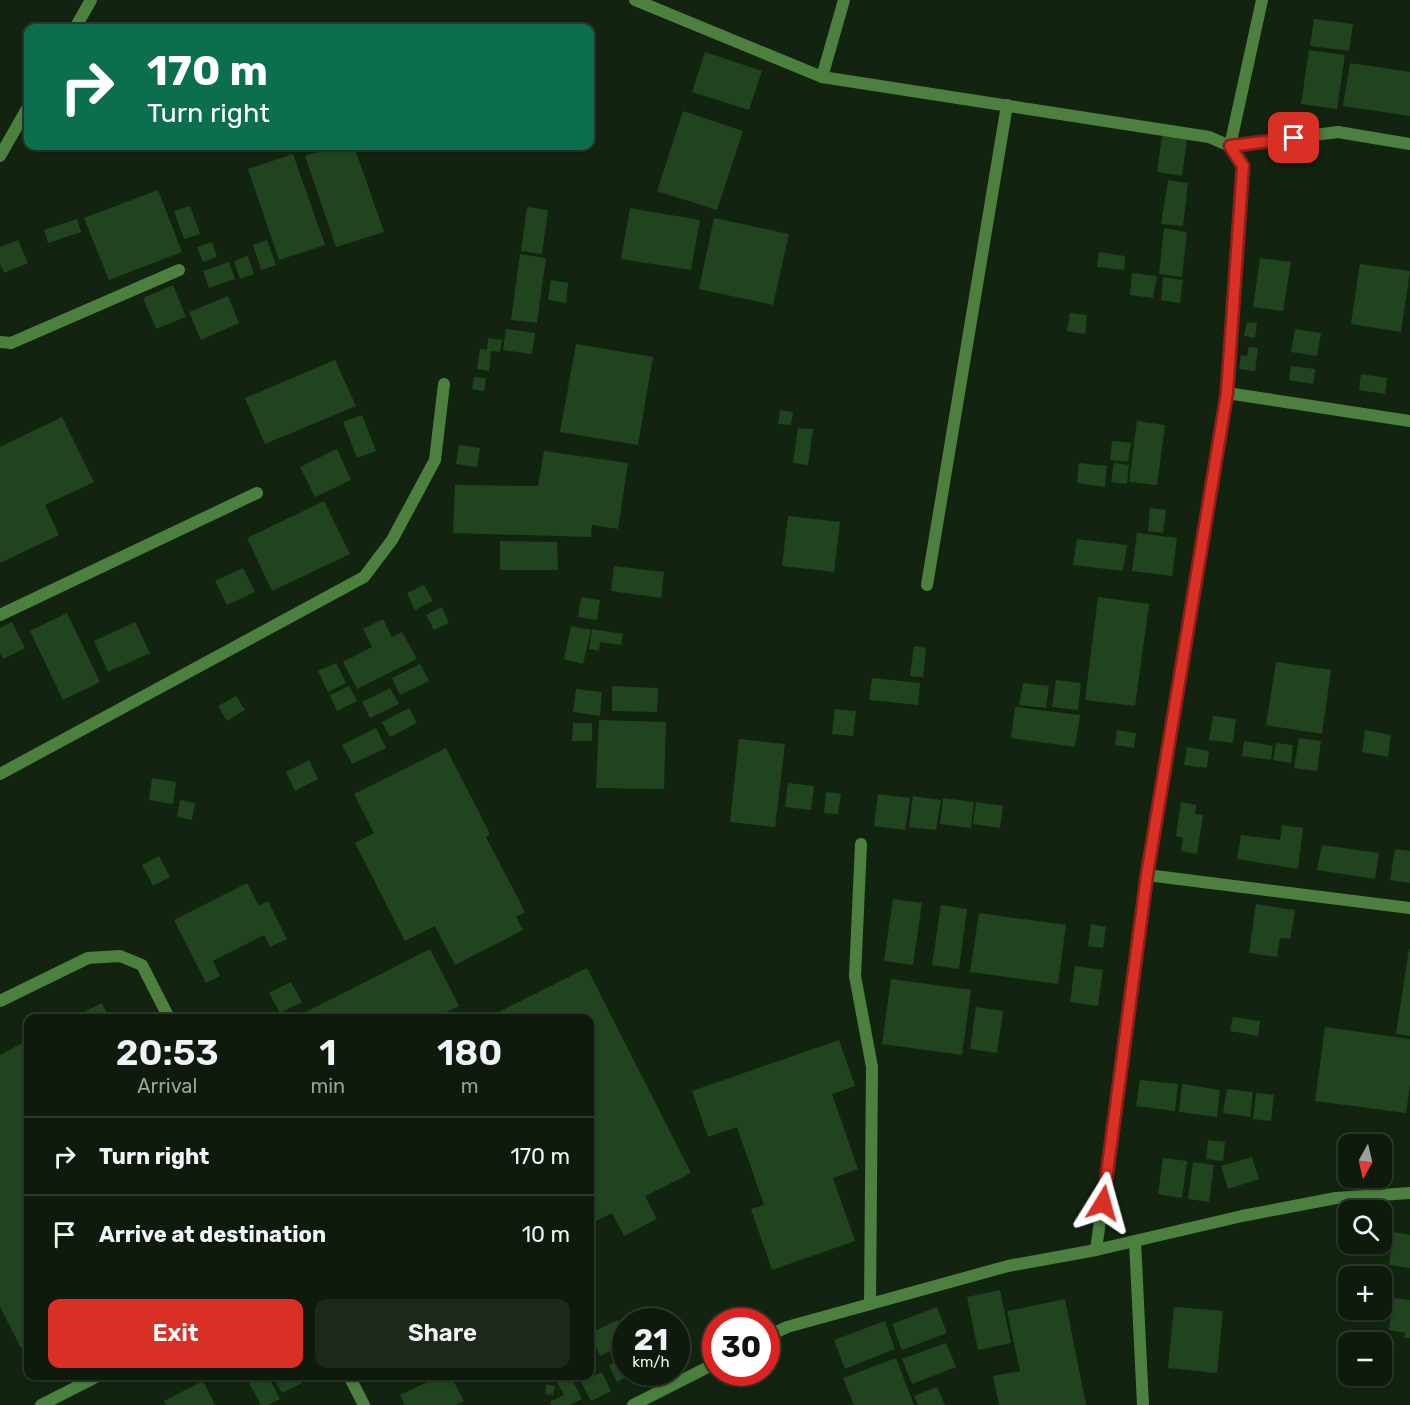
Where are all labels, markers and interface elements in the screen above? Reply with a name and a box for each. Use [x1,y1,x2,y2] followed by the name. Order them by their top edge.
[147,46,268,96] text: 170 m
[48,48,126,126] icon: right
[147,97,270,129] text: Turn right
[1268,112,1319,163] pin
[1277,121,1310,154] icon: arrive
[116,1031,219,1074] text: 20:53
[319,1031,336,1074] text: 1
[437,1031,502,1074] text: 180
[137,1074,197,1098] text: Arrival
[310,1074,345,1098] text: min
[461,1074,478,1098] text: m
[1338,1134,1392,1188] north arrow
[1338,1134,1392,1386] map controls
[48,1140,81,1173] icon: right
[99,1143,209,1170] text: Turn right
[510,1143,570,1170] text: 170 m
[1071,1171,1135,1235] position arrow
[1338,1200,1392,1254] button: search
[48,1218,81,1251] icon: arrive
[99,1221,326,1248] text: Arrive at destination
[522,1221,570,1248] text: 10 m
[1338,1266,1392,1320] button: +
[48,1299,303,1368] button: Exit
[315,1299,570,1368] button: Share
[702,1308,780,1386] speed limit sign: 30
[634,1322,668,1358] text: 21
[1338,1332,1392,1386] button: −
[632,1353,670,1371] text: km/h

